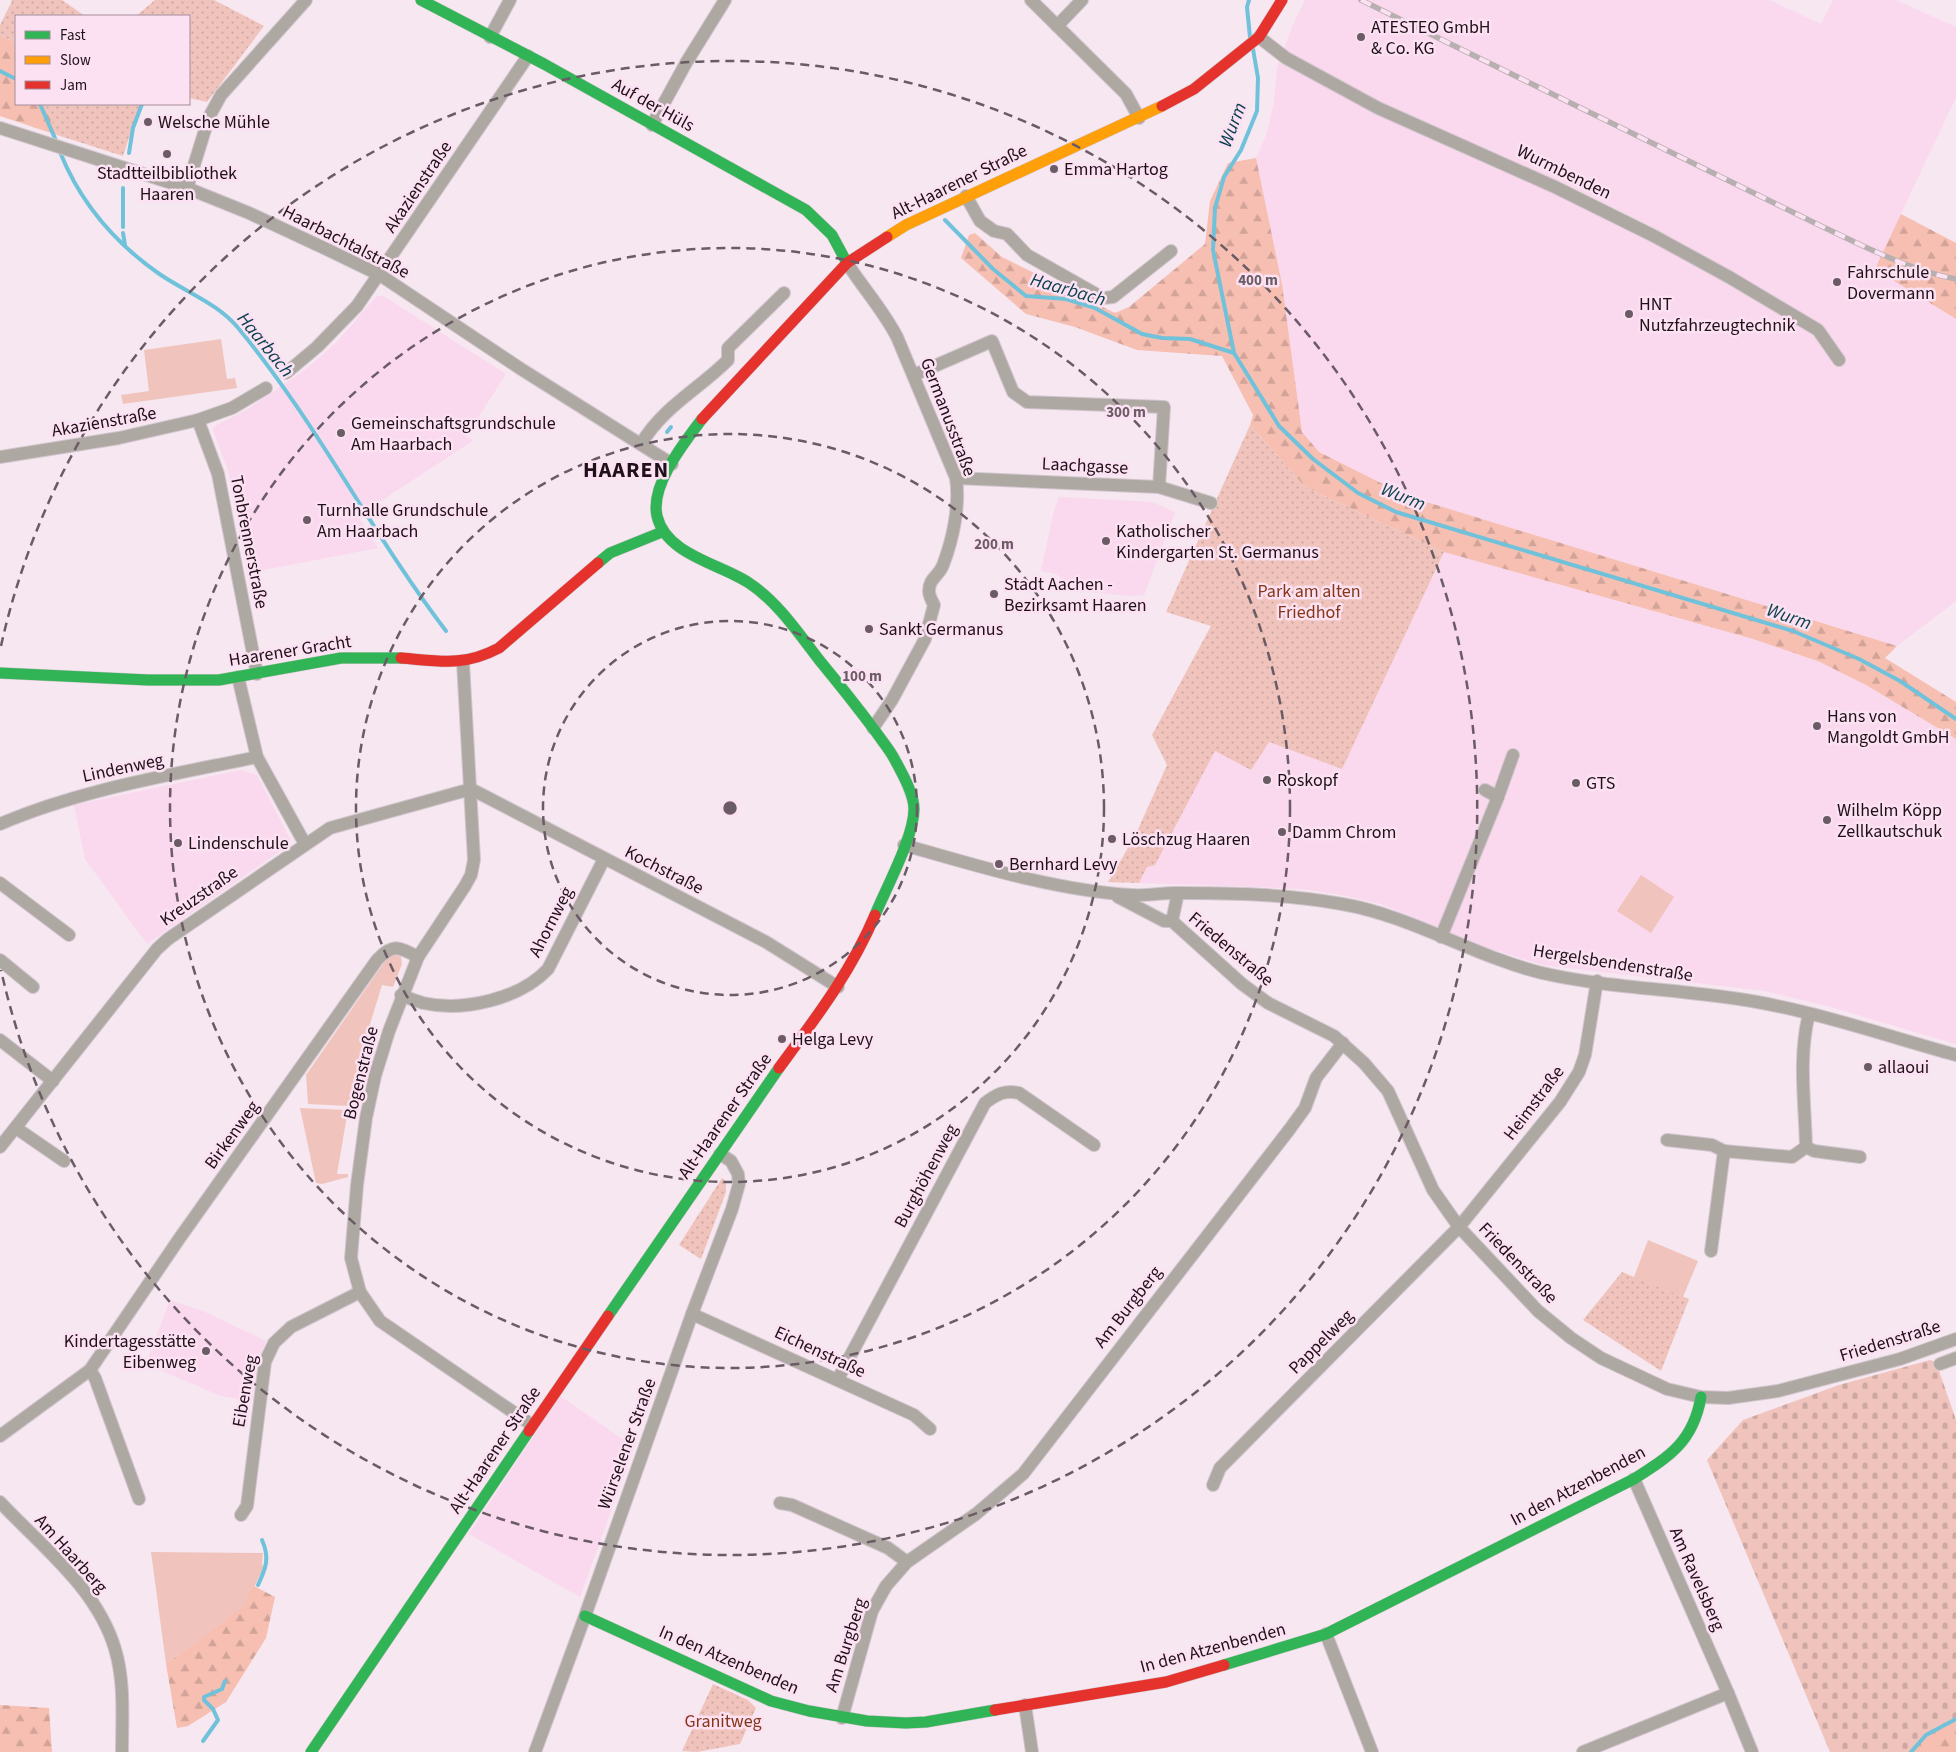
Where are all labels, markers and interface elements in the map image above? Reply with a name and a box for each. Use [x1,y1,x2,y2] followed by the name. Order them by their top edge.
[15,15,190,105] legend
[1371,15,1491,61] place label: ATESTEO GmbH & Co. KG
[60,25,86,46] text: Fast
[1355,31,1367,43] marker: ATESTEO GmbH & Co. KG
[60,50,91,71] text: Slow
[607,72,699,138] street label: Auf der Hüls
[60,75,87,96] text: Jam
[1212,99,1254,151] water label: Wurm
[158,110,270,135] place label: Welsche Mühle
[142,116,154,128] marker: Welsche Mühle
[378,136,458,238] street label: Akazienstraße
[887,138,1031,226] street label: Alt-Haarener Straße
[1512,138,1616,206] street label: Wurmbenden
[161,148,173,160] marker: Stadtteilbibliothek Haaren
[1064,157,1168,182] place label: Emma Hartog
[97,161,237,207] place label: Stadtteilbibliothek Haaren
[1048,163,1060,175] marker: Emma Hartog
[278,199,414,285] street label: Haarbachtalstraße
[1847,260,1935,306] place label: Fahrschule Dovermann
[1027,266,1109,314] water label: Haarbach
[1238,270,1278,291] text: 400 m
[1831,276,1843,288] marker: Fahrschule Dovermann
[1639,292,1795,338] place label: HNT Nutzfahrzeugtechnik
[230,306,300,384] water label: Haarbach
[1623,308,1635,320] marker: HNT Nutzfahrzeugtechnik
[914,354,982,480] street label: Germanusstraße
[50,400,158,444] street label: Akazienstraße
[1106,402,1146,423] text: 300 m
[351,411,556,457] place label: Gemeinschaftsgrundschule Am Haarbach
[335,427,347,439] marker: Gemeinschaftsgrundschule Am Haarbach
[1041,451,1129,481] street label: Laachgasse
[583,454,669,486] district label: HAAREN
[224,473,274,611] street label: Tonbrennerstraße
[1377,476,1429,518] water label: Wurm
[317,498,488,544] place label: Turnhalle Grundschule Am Haarbach
[301,514,313,526] marker: Turnhalle Grundschule Am Haarbach
[1116,519,1319,565] place label: Katholischer Kindergarten St. Germanus
[974,534,1014,555] text: 200 m
[1100,535,1112,547] marker: Katholischer Kindergarten St. Germanus
[1004,572,1147,618] place label: Stadt Aachen - Bezirksamt Haaren
[1257,579,1361,625] park label: Park am alten Friedhof
[988,588,1000,600] marker: Stadt Aachen - Bezirksamt Haaren
[1763,597,1815,637] water label: Wurm
[879,617,1003,642] place label: Sankt Germanus
[863,623,875,635] marker: Sankt Germanus
[227,629,353,673] street label: Haarener Gracht
[842,666,882,687] text: 100 m
[1827,704,1950,750] place label: Hans von Mangoldt GmbH
[1811,720,1823,732] marker: Hans von Mangoldt GmbH
[80,747,166,789] street label: Lindenweg
[1277,768,1339,793] place label: Roskopf
[1586,771,1615,796] place label: GTS
[1261,774,1273,786] marker: Roskopf
[1570,777,1582,789] marker: GTS
[1837,798,1942,844] place label: Wilhelm Köpp Zellkautschuk
[721,799,739,817] centre of rings
[1821,814,1833,826] marker: Wilhelm Köpp Zellkautschuk
[1292,820,1396,845] place label: Damm Chrom
[1276,826,1288,838] marker: Damm Chrom
[1122,827,1250,852] place label: Löschzug Haaren
[188,831,289,856] place label: Lindenschule
[1106,833,1118,845] marker: Löschzug Haaren
[172,837,184,849] marker: Lindenschule
[620,839,708,901] street label: Kochstraße
[1009,852,1118,877] place label: Bernhard Levy
[993,858,1005,870] marker: Bernhard Levy
[155,860,243,932] street label: Kreuzstraße
[523,882,579,962] street label: Ahornweg
[1183,906,1279,992] street label: Friedenstraße
[1531,938,1695,988] street label: Hergelsbendenstraße
[337,1024,385,1122] street label: Bogenstraße
[792,1027,874,1052] place label: Helga Levy
[776,1033,788,1045] marker: Helga Levy
[672,1048,778,1184] street label: Alt-Haarener Straße
[1878,1055,1929,1080] place label: allaoui
[1498,1060,1570,1145] street label: Heimstraße
[1862,1061,1874,1073] marker: allaoui
[199,1096,265,1174] street label: Birkenweg
[888,1120,964,1232] street label: Burghöhenweg
[1473,1217,1563,1309] street label: Friedenstraße
[1088,1261,1168,1353] street label: Am Burgberg
[1283,1304,1359,1380] street label: Pappelweg
[1836,1314,1944,1368] street label: Friedenstraße
[770,1320,870,1384] street label: Eichenstraße
[64,1329,196,1375] place label: Kindertagesstätte Eibenweg
[200,1345,212,1357] marker: Kindertagesstätte Eibenweg
[226,1353,264,1429] street label: Eibenweg
[592,1375,662,1513] street label: Würselener Straße
[443,1381,547,1519] street label: Alt-Haarener Straße
[1506,1440,1650,1532] street label: In den Atzenbenden
[29,1509,113,1599] street label: Am Haarberg
[1663,1523,1731,1635] street label: Am Ravelsberg
[819,1595,873,1695] street label: Am Burgberg
[1137,1617,1289,1679] street label: In den Atzenbenden
[655,1619,803,1701] street label: In den Atzenbenden
[684,1709,762,1734] park label: Granitweg

